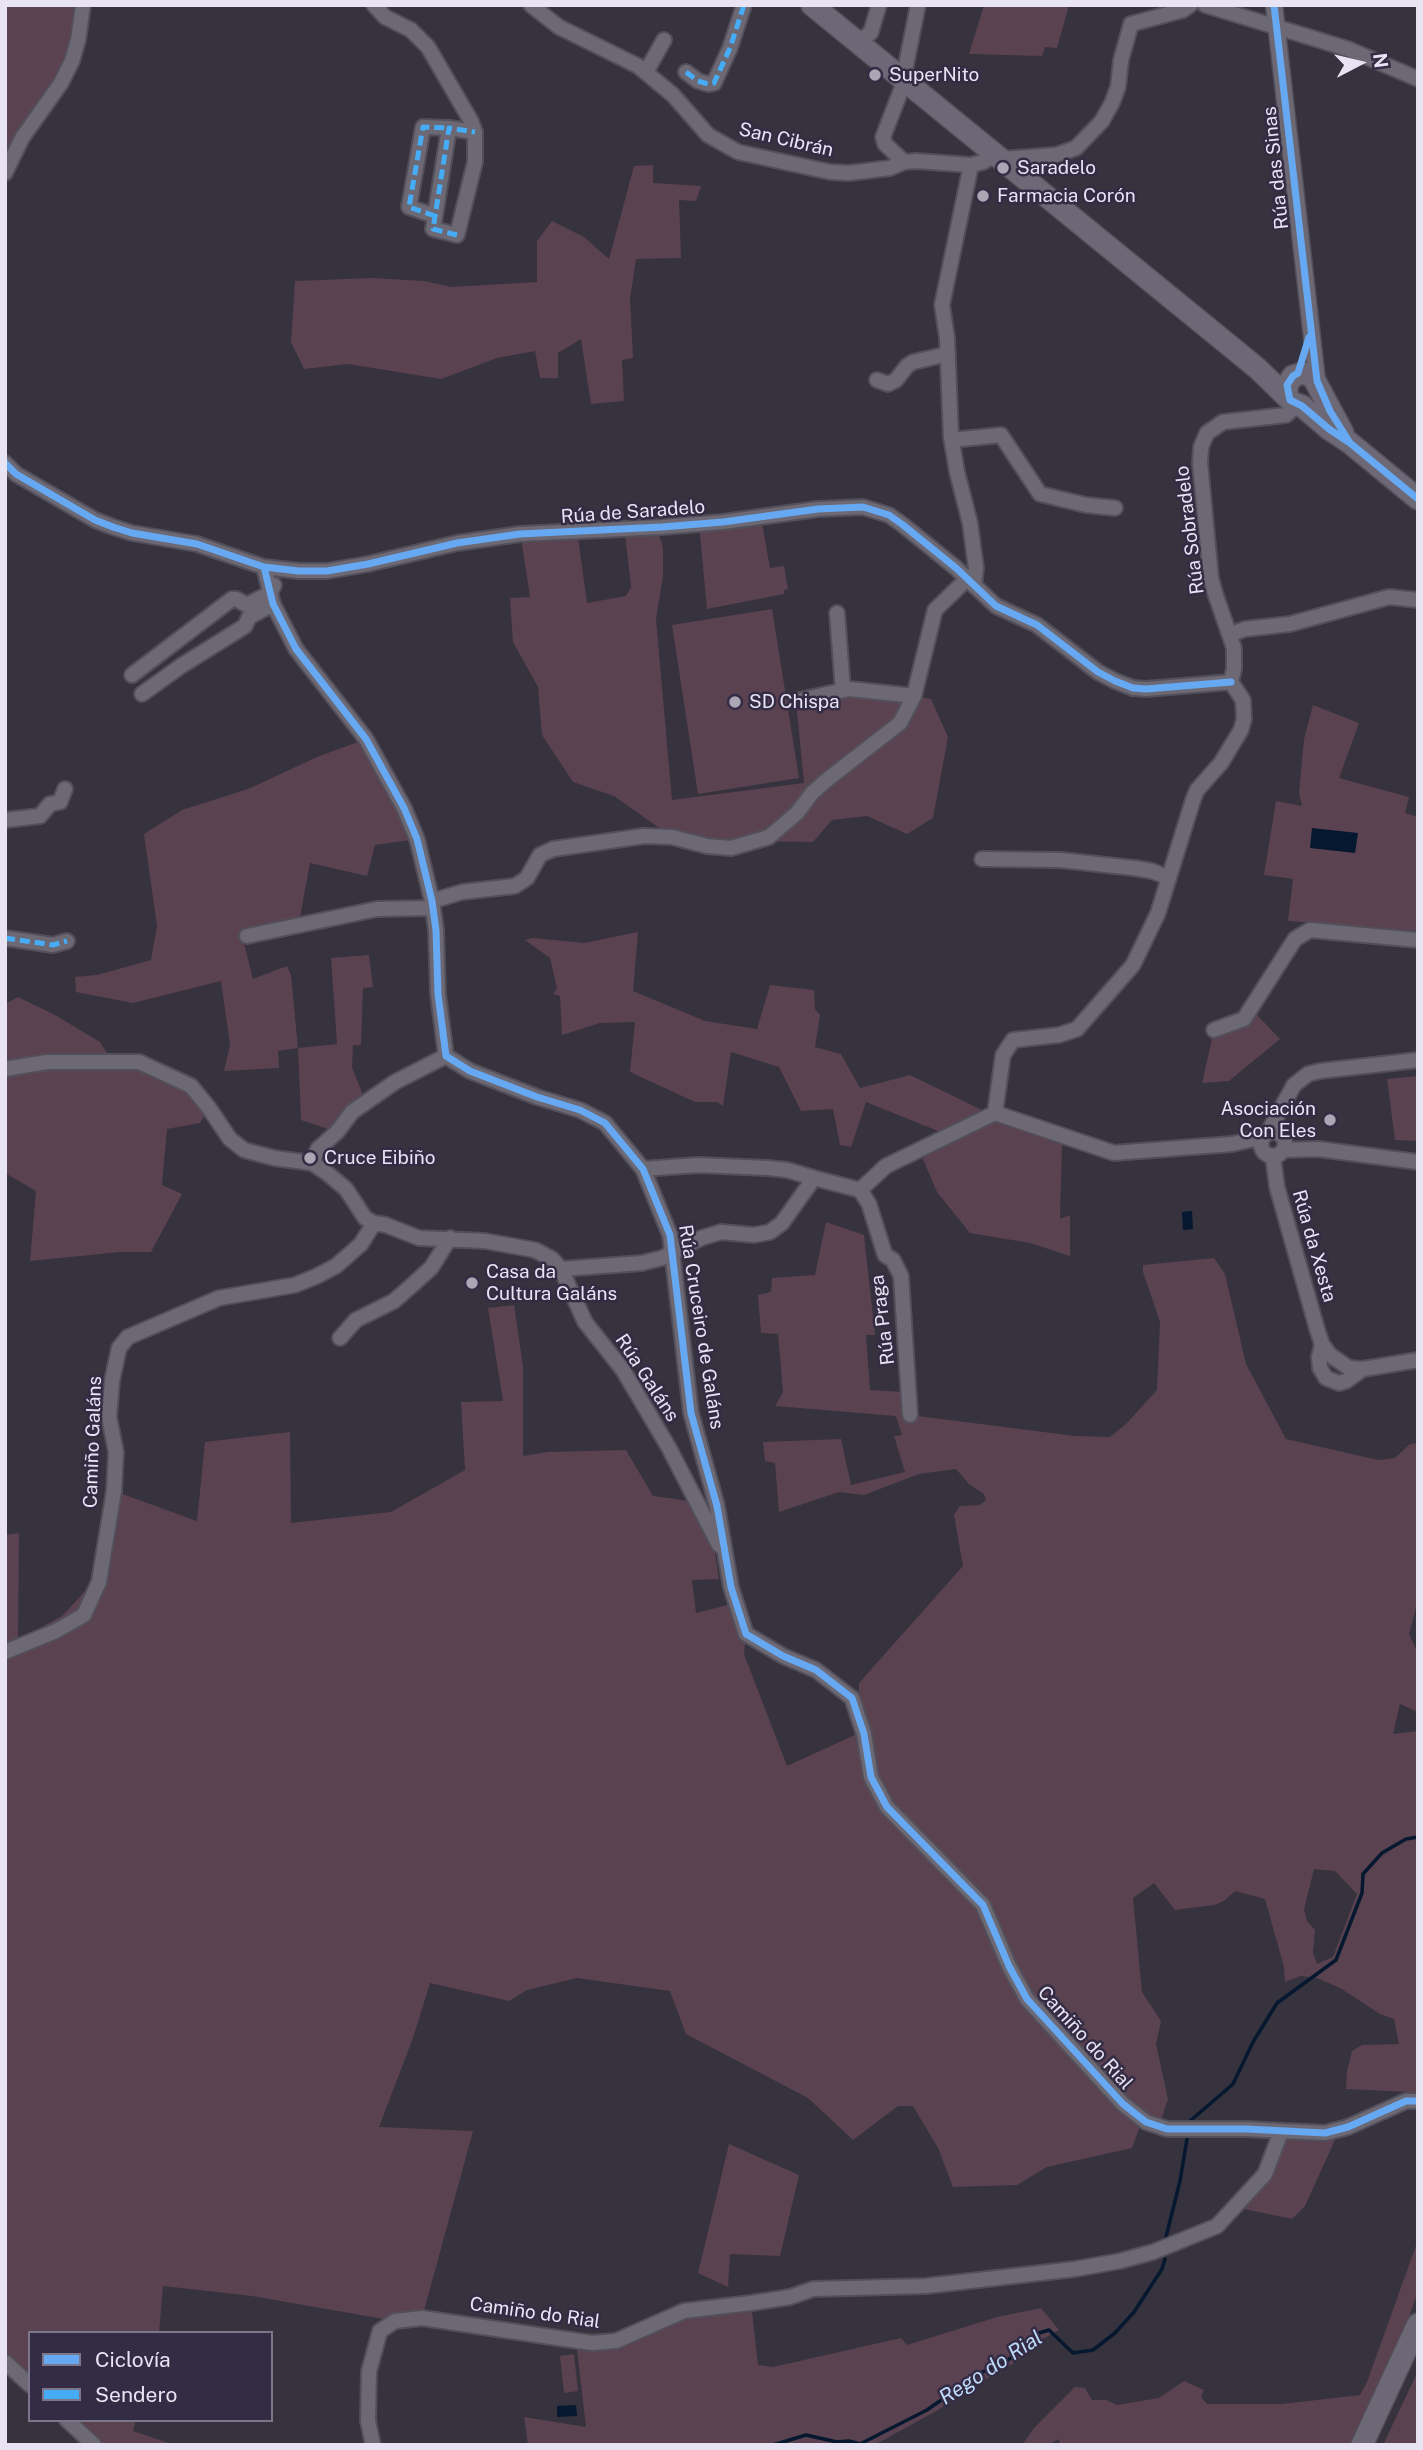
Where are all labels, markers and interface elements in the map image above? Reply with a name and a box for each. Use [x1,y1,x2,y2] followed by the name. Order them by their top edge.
[1325,28,1395,98] north arrow
[1369,52,1393,69] text: N
[889,64,979,86] place label: SuperNito
[867,67,883,83] marker: SuperNito
[1258,105,1294,231] street label: Rúa das Sinas
[736,118,836,162] street label: San Cibrán
[1017,157,1096,179] place label: Saradelo
[995,160,1011,176] marker: Saradelo
[997,185,1136,207] place label: Farmacia Corón
[975,188,991,204] marker: Farmacia Corón
[1171,464,1209,596] street label: Rúa Sobradelo
[560,496,706,528] street label: Rúa de Saradelo
[749,691,840,713] place label: SD Chispa
[727,694,743,710] marker: SD Chispa
[1220,1098,1316,1142] place label: Asociación Con Eles
[1322,1112,1338,1128] marker: Asociación Con Eles
[324,1147,435,1169] place label: Cruce Eibiño
[302,1150,318,1166] marker: Cruce Eibiño
[1287,1187,1341,1305] street label: Rúa da Xesta
[674,1223,728,1431] street label: Rúa Cruceiro de Galáns
[486,1261,617,1305] place label: Casa da Cultura Galáns
[866,1274,900,1366] street label: Rúa Praga
[464,1275,480,1291] marker: Casa da Cultura Galáns
[610,1330,684,1426] street label: Rúa Galáns
[79,1376,107,1508] street label: Camiño Galáns
[1033,1982,1137,2094] street label: Camiño do Rial
[468,2293,602,2333] street label: Camiño do Rial
[935,2325,1047,2411] water label: Rego do Rial
[28,2331,273,2422] legend
[95,2347,171,2372] text: Ciclovía
[95,2382,177,2407] text: Sendero

